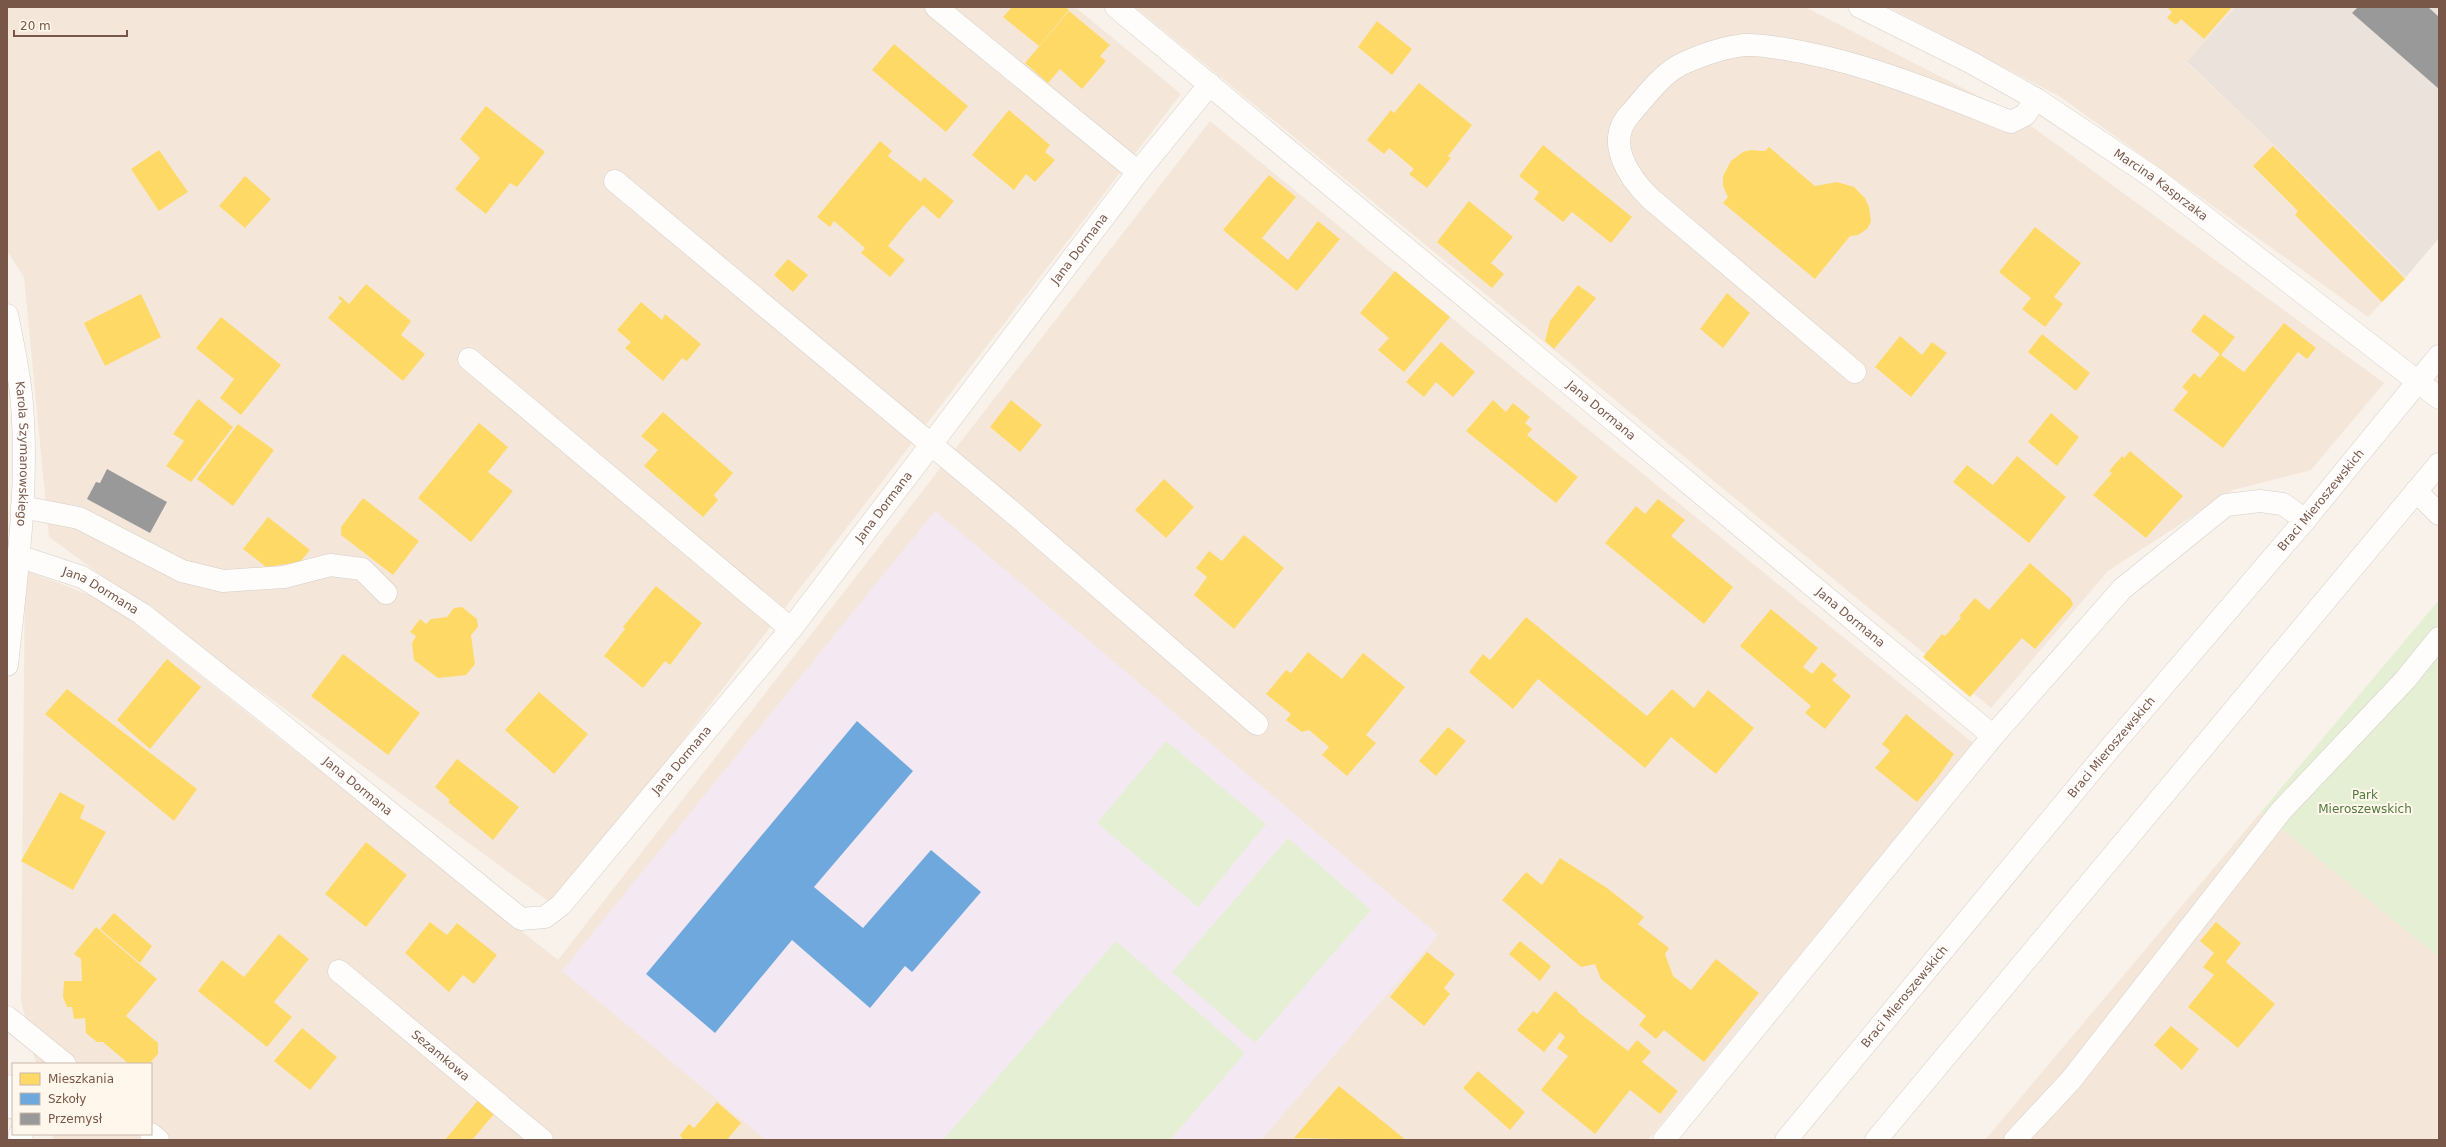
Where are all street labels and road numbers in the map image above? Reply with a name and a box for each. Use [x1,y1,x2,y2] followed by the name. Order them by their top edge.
[2111,146,2210,224] street label: Marcina Kasprzaka
[1048,211,1111,288] street label: Jana Dormana
[1563,377,1638,443] street label: Jana Dormana
[13,380,31,527] street label: Karola Szymanowskiego
[2275,446,2367,554] street label: Braci Mieroszewskich
[852,469,915,546] street label: Jana Dormana
[60,564,141,617] street label: Jana Dormana
[1812,584,1888,650] street label: Jana Dormana
[2065,694,2158,801] street label: Braci Mieroszewskich
[648,723,714,798] street label: Jana Dormana
[320,753,395,819] street label: Jana Dormana
[1858,943,1951,1050] street label: Braci Mieroszewskich
[409,1027,472,1084] street label: Sezamkowa

